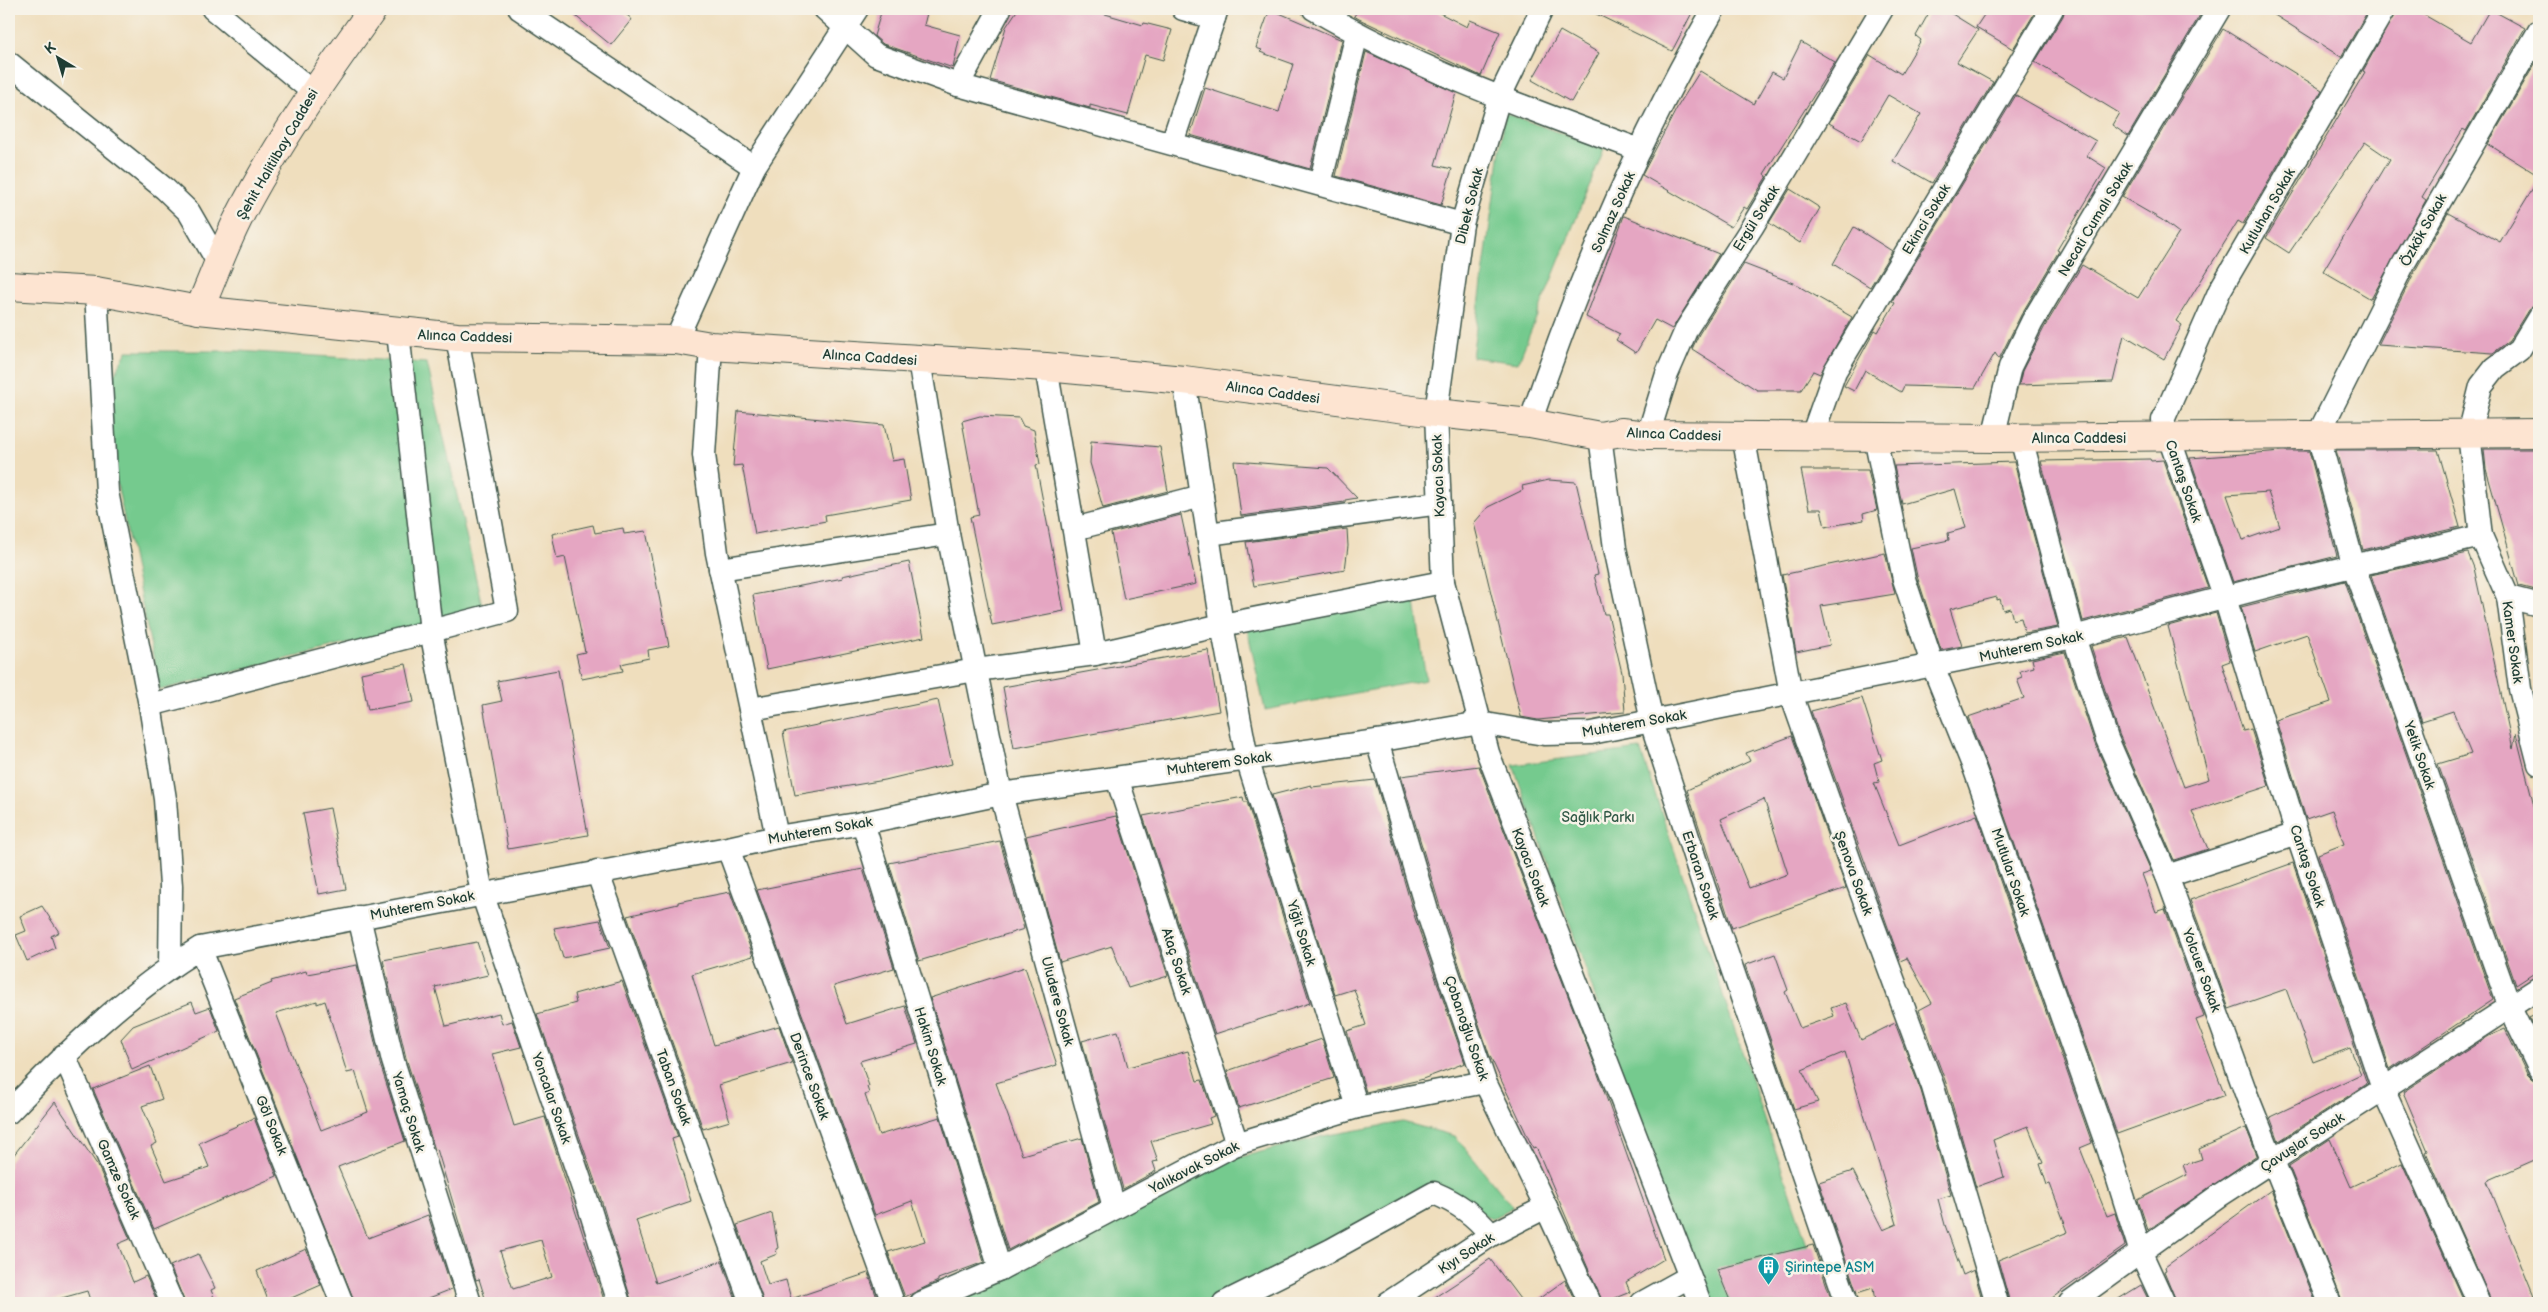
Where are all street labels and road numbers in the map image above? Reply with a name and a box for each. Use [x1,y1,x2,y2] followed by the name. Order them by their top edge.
[233,86,322,223] street label: Şehit Halitilbay Caddesi
[2055,159,2136,280] street label: Necati Cumalı Sokak
[2236,165,2299,257] street label: Kutluhan Sokak
[1452,166,1487,246] street label: Dibek Sokak
[1588,169,1639,255] street label: Solmaz Sokak
[1899,181,1954,258] street label: Ekinci Sokak
[1729,182,1783,254] street label: Ergül Sokak
[2396,190,2450,270] street label: Özkök Sokak
[417,326,512,347] street label: Alınca Caddesi
[822,346,918,369] street label: Alınca Caddesi
[1225,378,1321,407] street label: Alınca Caddesi
[1626,424,1721,445] street label: Alınca Caddesi
[2032,430,2126,447] street label: Alınca Caddesi
[1429,434,1448,518] street label: Kayacı Sokak
[2162,438,2206,525] street label: Cantaş Sokak
[2498,600,2527,685] street label: Kamer Sokak
[1978,627,2085,666] street label: Muhterem Sokak
[1581,706,1688,741] street label: Muhterem Sokak
[2400,718,2439,792] street label: Yetik Sokak
[1166,748,1273,779] street label: Muhterem Sokak
[767,813,874,848] street label: Muhterem Sokak
[2286,823,2329,910] street label: Cantaş Sokak
[1508,825,1553,909] street label: Kayacı Sokak
[1987,826,2034,919] street label: Mutlular Sokak
[1678,829,1723,922] street label: Erbaran Sokak
[1830,829,1877,918] street label: Şenova Sokak
[369,887,476,924] street label: Muhterem Sokak
[1283,897,1320,968] street label: Yiğit Sokak
[2178,925,2225,1014] street label: Yolcuer Sokak
[1158,926,1195,997] street label: Ataç Sokak
[1037,955,1078,1048] street label: Uludere Sokak
[1441,973,1492,1083] street label: Çobanoğlu Sokak
[911,1005,951,1088] street label: Hakim Sokak
[786,1030,833,1122] street label: Derince Sokak
[652,1047,695,1128] street label: Taban Sokak
[528,1049,575,1146] street label: Yoncalar Sokak
[388,1069,429,1155] street label: Yamaç Sokak
[252,1093,291,1158] street label: Göl Sokak
[2257,1109,2348,1176] street label: Çavuşlar Sokak
[93,1136,144,1222] street label: Gamze Sokak
[1146,1137,1242,1198] street label: Yalıkavak Sokak
[1435,1229,1498,1278] street label: Kıyı Sokak

